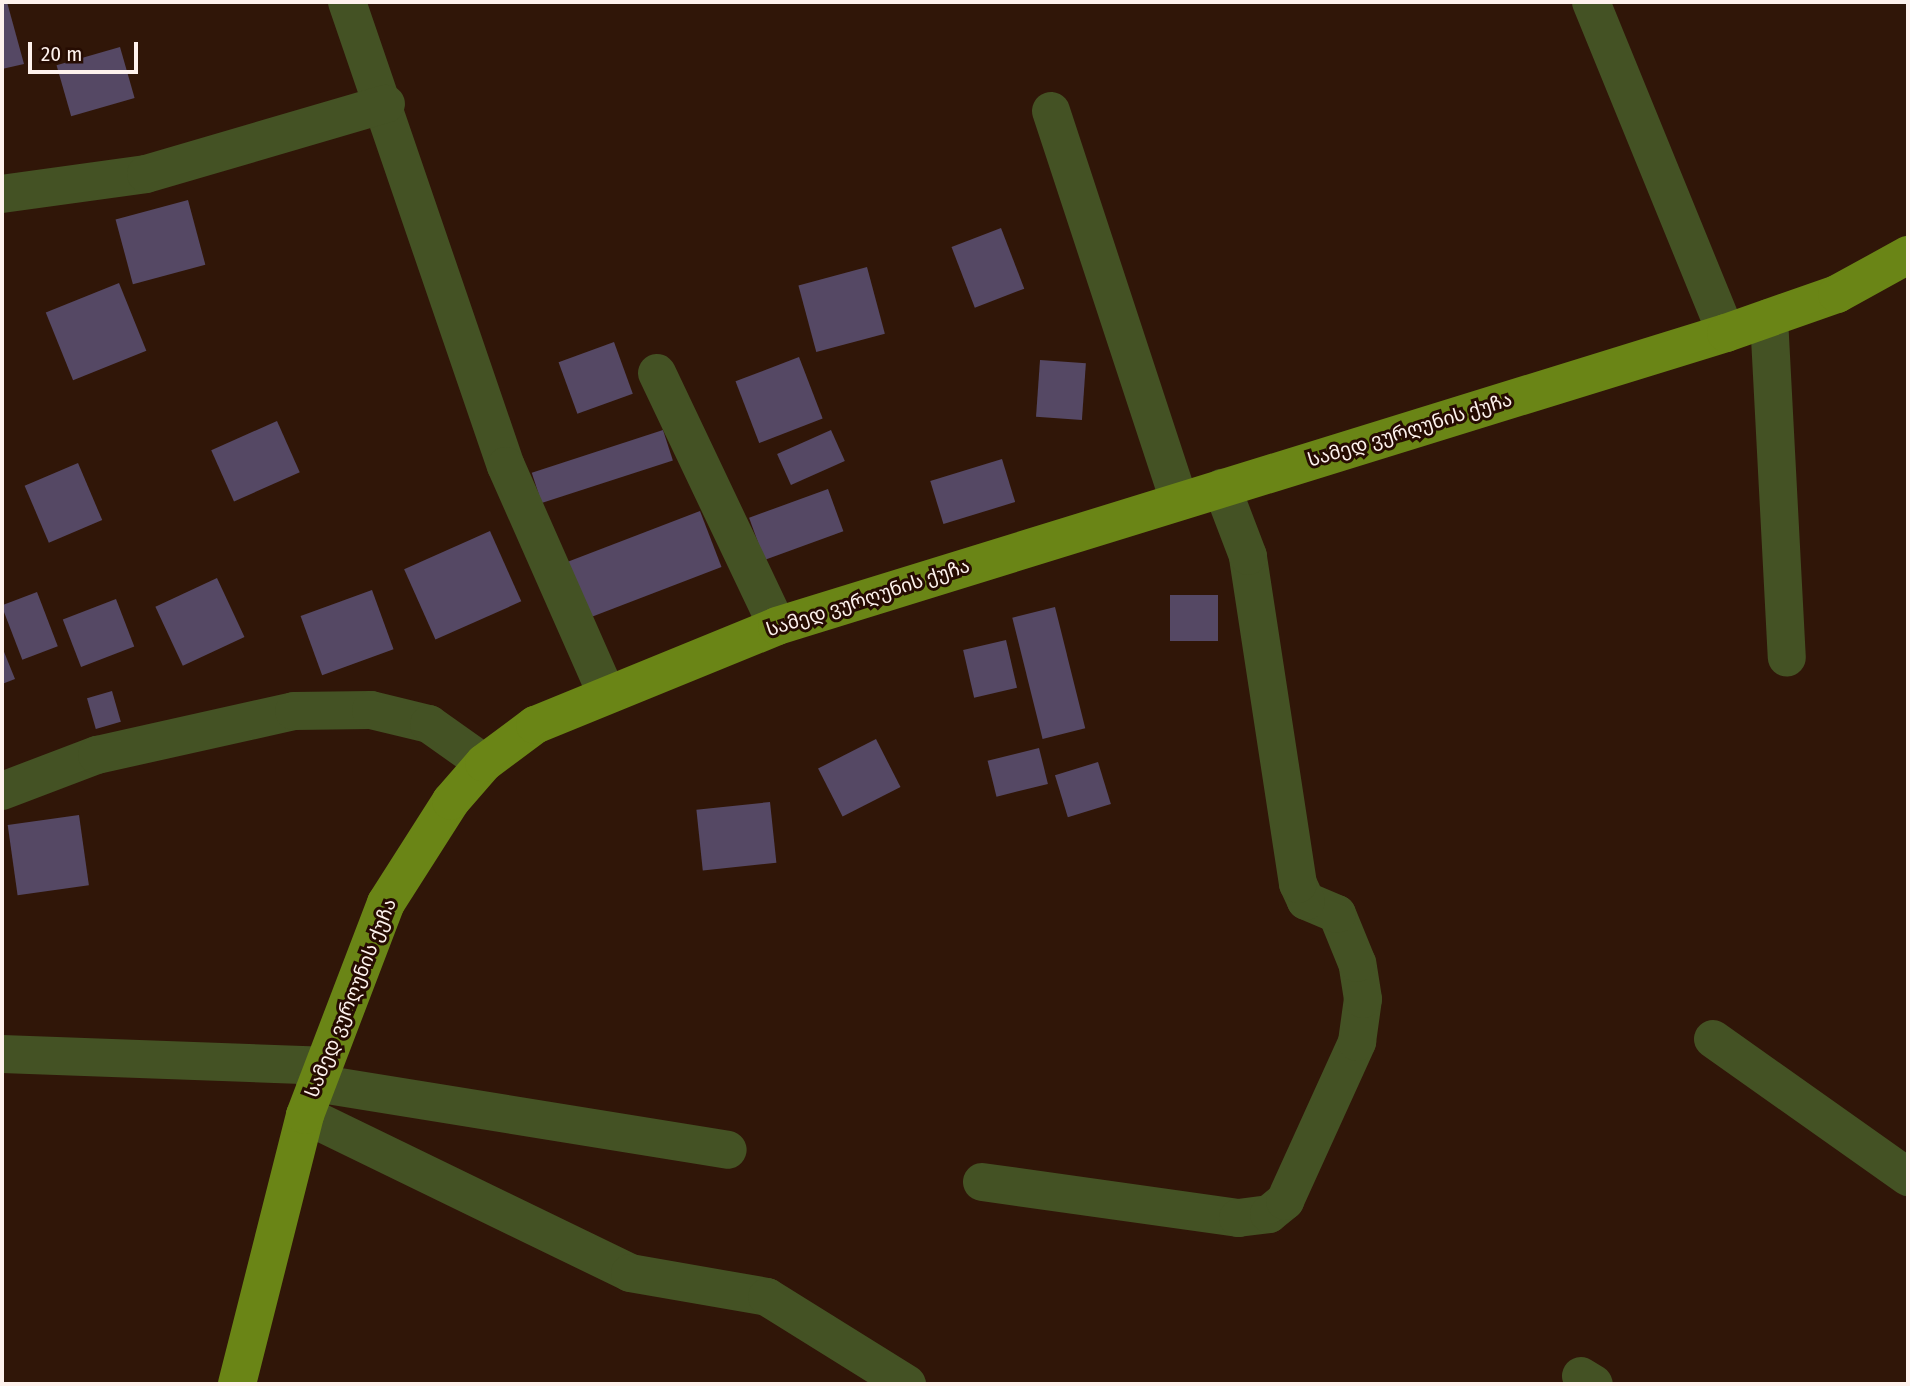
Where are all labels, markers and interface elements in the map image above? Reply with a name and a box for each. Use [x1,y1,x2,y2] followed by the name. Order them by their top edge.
[32,28,142,72] scale bar
[41,41,82,67] text: 20 m
[1305,388,1515,472] street label: სამედ ვურღუნის ქუჩა
[764,554,972,642] street label: სამედ ვურღუნის ქუჩა
[301,895,401,1101] street label: სამედ ვურღუნის ქუჩა

